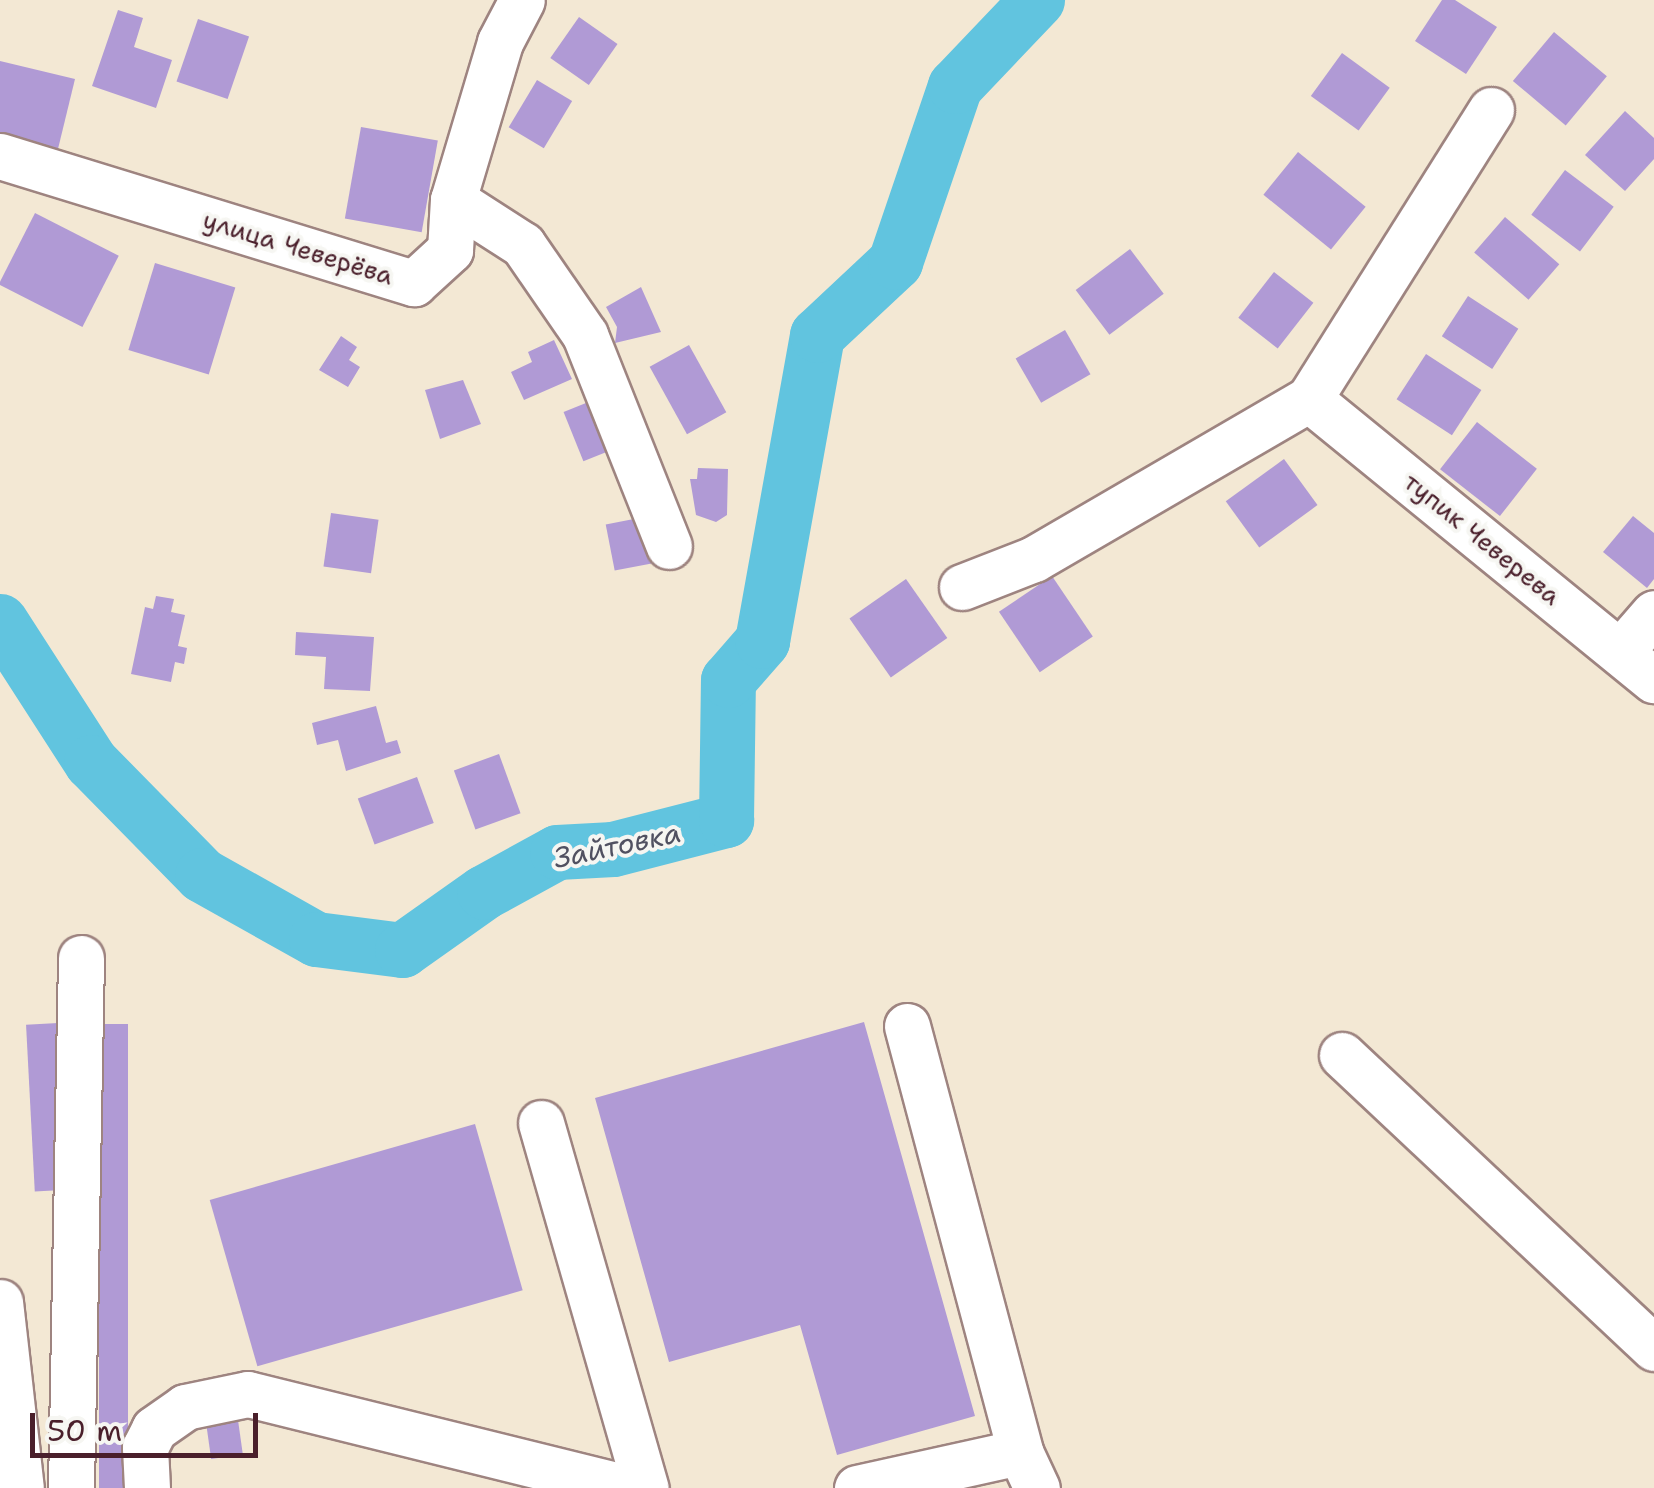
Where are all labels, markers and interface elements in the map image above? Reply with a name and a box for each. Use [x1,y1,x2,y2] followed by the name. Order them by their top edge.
[199,205,397,291] street label: улица Чеверёва
[1398,467,1566,611] street label: тупик Чеверева
[550,815,684,875] water label: Зайтовка
[35,1393,262,1455] scale bar
[47,1410,122,1451] text: 50 m

